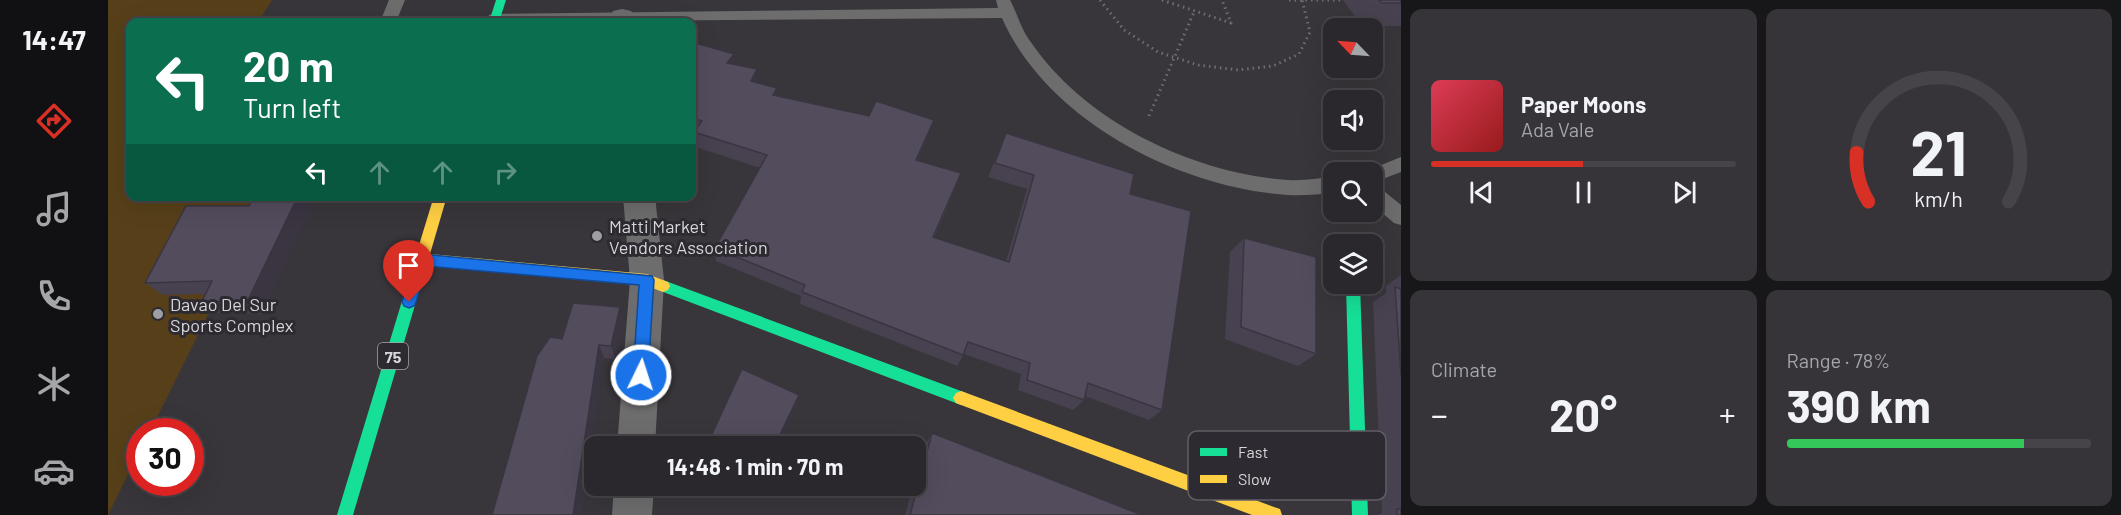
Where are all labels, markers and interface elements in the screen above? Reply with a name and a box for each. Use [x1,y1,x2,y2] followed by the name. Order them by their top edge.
[1323,18,1383,78] north arrow
[1323,18,1383,294] map controls
[22,23,86,55] text: 14:47
[243,40,334,90] text: 20 m
[144,42,222,120] icon: left
[1323,90,1383,150] button: sound
[243,91,341,123] text: Turn left
[1521,91,1646,117] text: Paper Moons
[33,100,75,142] icon: directions
[1910,114,1967,188] text: 21
[1521,117,1594,141] text: Ada Vale
[300,156,333,189] icon: left
[363,156,396,189] icon: ahead
[426,156,459,189] icon: ahead
[489,156,522,189] icon: right
[1323,162,1383,222] button: search
[1465,176,1498,209] icon: previous
[1567,176,1600,209] icon: pause
[1668,176,1701,209] icon: next
[1914,186,1963,211] text: km/h
[33,188,75,230] icon: music
[609,215,768,258] place label: Matti Market Vendors Association
[590,229,604,243] marker: Matti Market Vendors Association
[1323,234,1383,294] button: layers
[383,240,434,302] pin
[392,249,425,282] icon: arrive
[33,275,75,317] icon: phone
[170,293,294,336] place label: Davao Del Sur Sports Complex
[151,307,165,321] marker: Davao Del Sur Sports Complex
[378,343,408,369] road number: 75
[609,343,673,407] position arrow
[1787,348,1890,372] text: Range · 78%
[1431,357,1497,381] text: Climate
[33,363,75,405] icon: climate
[1787,378,1931,432] text: 390 km
[1549,387,1617,441] text: 20°
[1431,394,1448,434] text: −
[1719,394,1736,434] text: +
[126,418,204,496] speed limit sign: 30
[1188,431,1386,500] legend
[1238,442,1268,461] text: Fast
[33,450,75,492] icon: car
[667,453,843,479] text: 14:48 · 1 min · 70 m
[1238,469,1271,488] text: Slow

